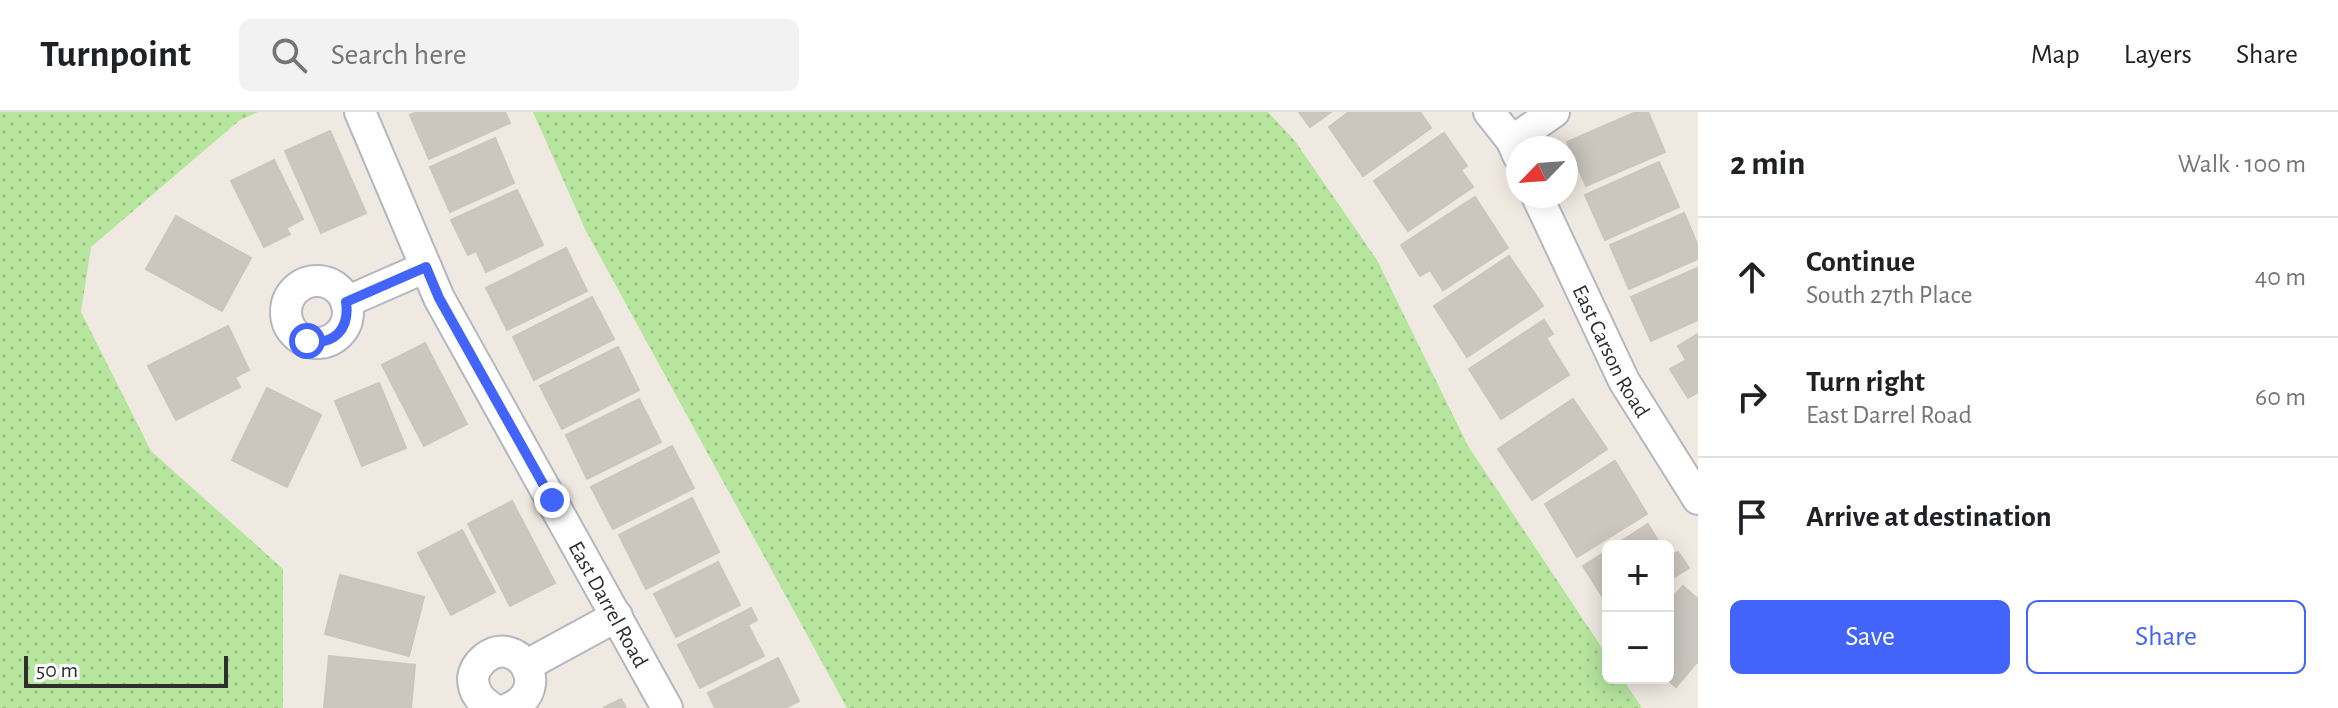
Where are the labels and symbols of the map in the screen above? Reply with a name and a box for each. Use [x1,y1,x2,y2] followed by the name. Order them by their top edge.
[1506,136,1578,208] north arrow
[1568,282,1654,421] street label: East Carson Road
[289,323,325,359] route start
[534,482,570,518] route end
[564,538,652,671] street label: East Darrel Road
[24,652,228,688] scale bar

